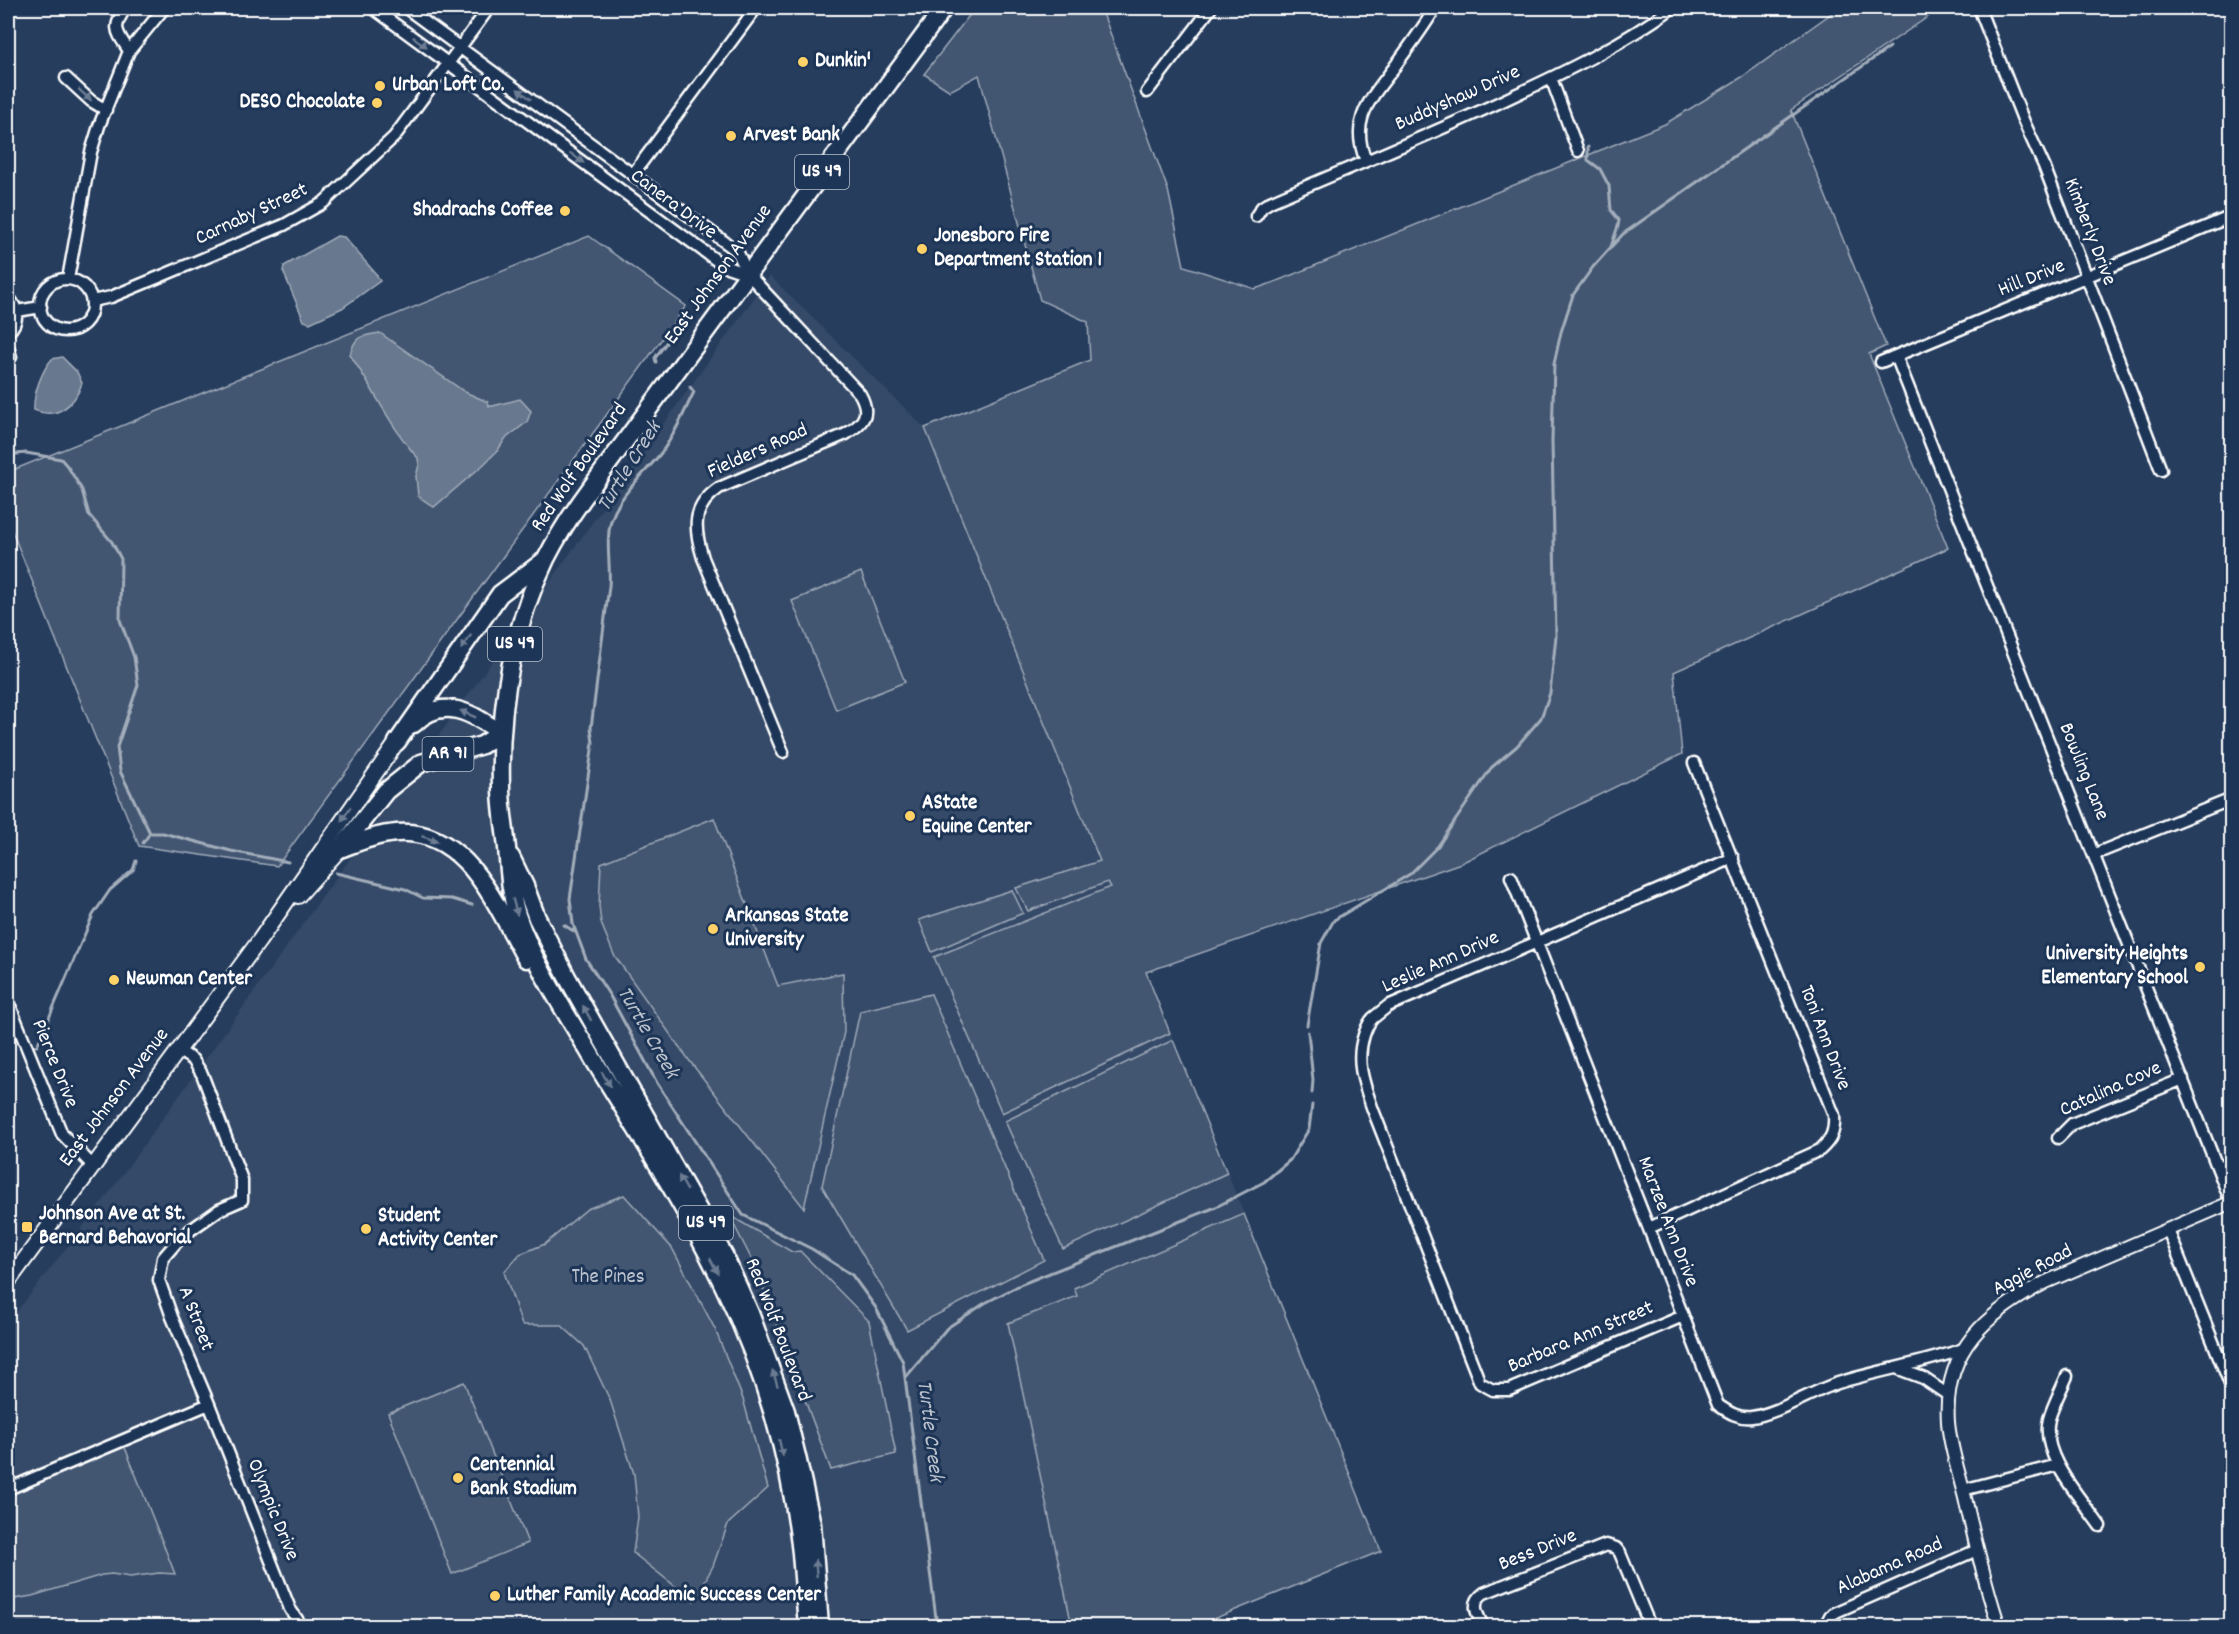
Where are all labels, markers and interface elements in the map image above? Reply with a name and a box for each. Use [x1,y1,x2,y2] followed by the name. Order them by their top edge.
[412,36,428,47] one-way arrow
[815,47,871,77] place label: Dunkin'
[796,55,810,69] marker: Dunkin'
[1391,58,1525,140] street label: Buddyshaw Drive
[392,71,504,101] place label: Urban Loft Co.
[373,79,387,93] marker: Urban Loft Co.
[77,88,92,101] one-way arrow
[240,88,365,118] place label: DESO Chocolate
[517,88,533,100] one-way arrow
[370,96,384,110] marker: DESO Chocolate
[743,121,840,151] place label: Arvest Bank
[724,129,738,143] marker: Arvest Bank
[569,151,584,163] one-way arrow
[795,155,849,189] road number: US 49
[623,162,723,248] street label: Canera Drive
[2055,174,2123,290] street label: Kimberly Drive
[191,176,313,254] street label: Carnaby Street
[413,196,553,226] place label: Shadrachs Coffee
[658,199,780,351] street label: East Johnson Avenue
[558,204,572,218] marker: Shadrachs Coffee
[934,222,1102,276] place label: Jonesboro Fire Department Station 1
[915,242,929,256] marker: Jonesboro Fire Department Station 1
[1994,252,2070,306] street label: Hill Drive
[524,397,636,539] street label: Red Wolf Boulevard
[590,414,671,518] water label: Turtle Creek
[703,416,813,488] street label: Fielders Road
[488,627,542,661] road number: US 49
[460,633,472,649] one-way arrow
[460,710,477,719] one-way arrow
[2050,719,2116,825] street label: Bowling Lane
[422,737,474,771] road number: AR 91
[922,789,1033,843] place label: AState Equine Center
[340,806,351,823] one-way arrow
[903,809,917,823] marker: AState Equine Center
[421,834,439,844] one-way arrow
[511,898,520,916] one-way arrow
[725,902,849,956] place label: Arkansas State University
[706,922,720,936] marker: Arkansas State University
[1377,924,1505,1002] street label: Leslie Ann Drive
[2041,940,2189,994] place label: University Heights Elementary School
[2193,960,2207,974] marker: University Heights Elementary School
[126,965,253,995] place label: Newman Center
[107,973,121,987] marker: Newman Center
[608,981,687,1087] water label: Turtle Creek
[1790,981,1858,1095] street label: Toni Ann Drive
[582,1004,592,1021] one-way arrow
[23,1015,85,1113] street label: Pierce Drive
[53,1022,177,1174] street label: East Johnson Avenue
[2055,1054,2167,1126] street label: Catalina Cove
[600,1071,611,1087] one-way arrow
[1628,1152,1706,1292] street label: Marzee Ann Drive
[678,1174,688,1191] one-way arrow
[39,1200,192,1254] place label: Johnson Ave at St. Bernard Behavorial
[378,1202,498,1256] place label: Student Activity Center
[679,1206,733,1240] road number: US 49
[20,1220,34,1234] marker: Johnson Ave at St. Bernard Behavorial
[359,1222,373,1236] marker: Student Activity Center
[1988,1237,2078,1305] street label: Aggie Road
[736,1254,818,1406] street label: Red Wolf Boulevard
[709,1258,719,1275] one-way arrow
[571,1263,645,1293] park label: The Pines
[169,1282,221,1356] street label: A Street
[1503,1294,1659,1382] street label: Barbara Ann Street
[769,1369,779,1387] one-way arrow
[907,1379,951,1485] water label: Turtle Creek
[777,1439,787,1458] one-way arrow
[470,1451,577,1505] place label: Centennial Bank Stadium
[238,1455,306,1565] street label: Olympic Drive
[451,1471,465,1485] marker: Centennial Bank Stadium
[1494,1522,1582,1580] street label: Bess Drive
[1832,1530,1948,1604] street label: Alabama Road
[811,1559,821,1578] one-way arrow
[507,1581,822,1611] place label: Luther Family Academic Success Center
[488,1589,502,1603] marker: Luther Family Academic Success Center

